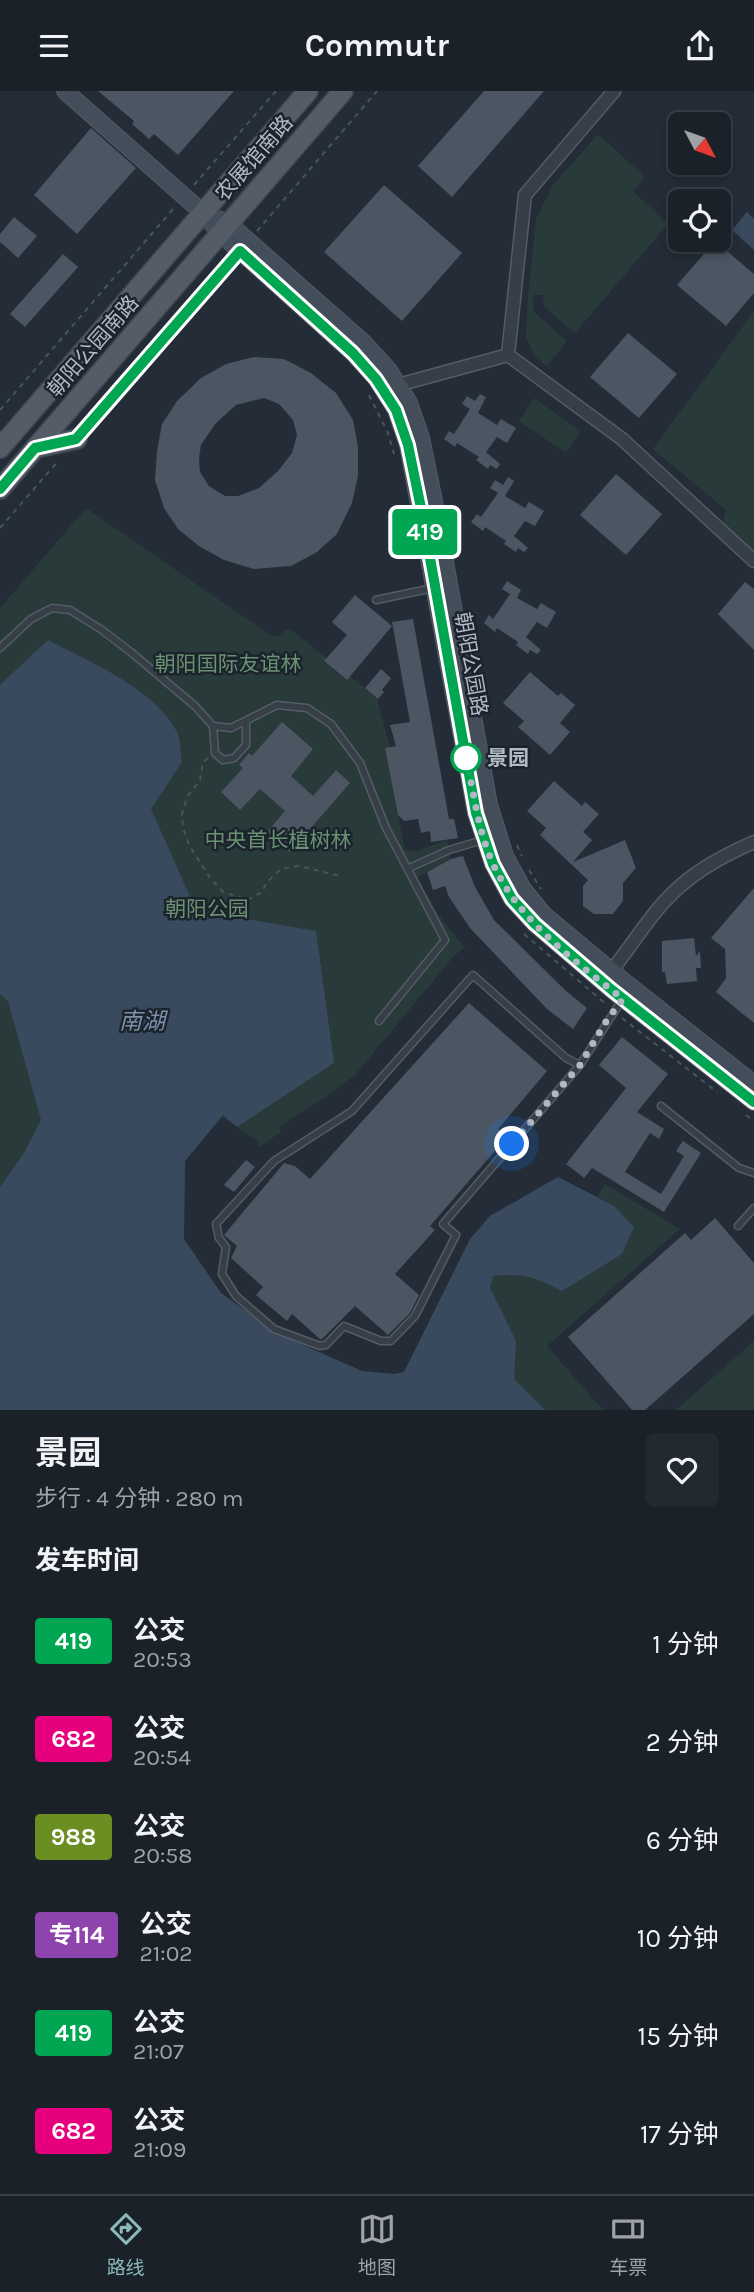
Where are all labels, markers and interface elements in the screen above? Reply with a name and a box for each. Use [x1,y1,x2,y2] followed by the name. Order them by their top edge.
[35,27,73,65] icon: menu
[305,27,449,64] text: Commutr
[681,27,719,65] icon: share
[211,111,297,205] street label: 农展馆南路
[668,112,732,175] north arrow
[668,112,731,252] map controls
[668,189,731,252] button: locate
[43,291,143,401] street label: 朝阳公园南路
[385,509,465,555] line badge: 419
[406,518,444,546] text: 419
[450,610,492,718] street label: 朝阳公园路
[155,652,302,676] park label: 朝阳国际友谊林
[451,743,481,773] marker: 景园
[487,746,529,770] place label: 景园
[205,828,352,852] park label: 中央首长植树林
[165,897,249,921] park label: 朝阳公园
[119,1008,168,1035] water label: 南湖
[494,1126,529,1161] your location
[645,1433,719,1507] button: heart
[35,1434,101,1472] text: 景园
[35,1485,243,1512] text: 步行 · 4 分钟 · 280 m
[35,1545,139,1576] text: 发车时间
[133,1615,185,1646] text: 公交
[55,1627,92,1655] text: 419
[652,1629,719,1660] text: 1 分钟
[133,1646,192,1673] text: 20:53
[133,1713,185,1744] text: 公交
[51,1725,96,1753] text: 682
[646,1727,719,1758] text: 2 分钟
[133,1744,191,1771] text: 20:54
[133,1811,185,1842] text: 公交
[51,1823,96,1851] text: 988
[646,1825,719,1856] text: 6 分钟
[133,1842,192,1869] text: 20:58
[139,1909,191,1940] text: 公交
[49,1921,104,1949] text: 专114
[637,1923,719,1954] text: 10 分钟
[139,1940,193,1967] text: 21:02
[133,2007,185,2038] text: 公交
[55,2019,92,2047] text: 419
[638,2021,719,2052] text: 15 分钟
[133,2038,184,2065] text: 21:07
[133,2105,185,2136] text: 公交
[51,2117,96,2145] text: 682
[640,2119,719,2150] text: 17 分钟
[133,2136,186,2163] text: 21:09
[107,2210,145,2279] tab: 路线
[358,2210,396,2279] tab: 地图
[609,2210,647,2279] tab: 车票

